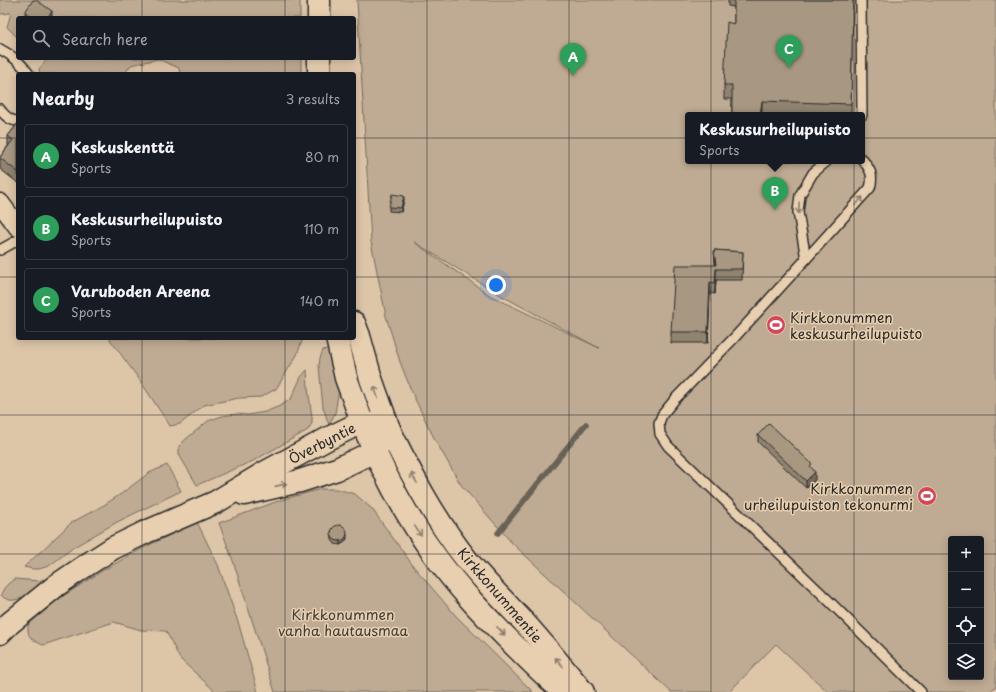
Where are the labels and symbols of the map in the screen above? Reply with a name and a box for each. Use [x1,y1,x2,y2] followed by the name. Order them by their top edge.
[776,35,802,68] pin: C
[560,43,586,76] pin: A
[762,177,788,210] pin: B
[854,196,863,206] one-way arrow
[795,201,803,214] one-way arrow
[486,275,506,295] your location
[790,307,922,344] place label: Kirkkonummen keskusurheilupuisto
[765,314,787,336] sports icon: Kirkkonummen keskusurheilupuisto
[371,387,379,399] one-way arrow
[285,417,359,469] street label: Överbyntie
[409,472,417,484] one-way arrow
[744,478,913,515] place label: Kirkkonummen urheilupuiston tekonurmi
[274,480,287,488] one-way arrow
[916,485,938,507] sports icon: Kirkkonummen urheilupuiston tekonurmi
[414,526,422,537] one-way arrow
[453,543,547,647] street label: Kirkkonummentie
[278,604,408,641] park label: Kirkkonummen vanha hautausmaa
[496,626,506,636] one-way arrow
[554,657,563,667] one-way arrow

